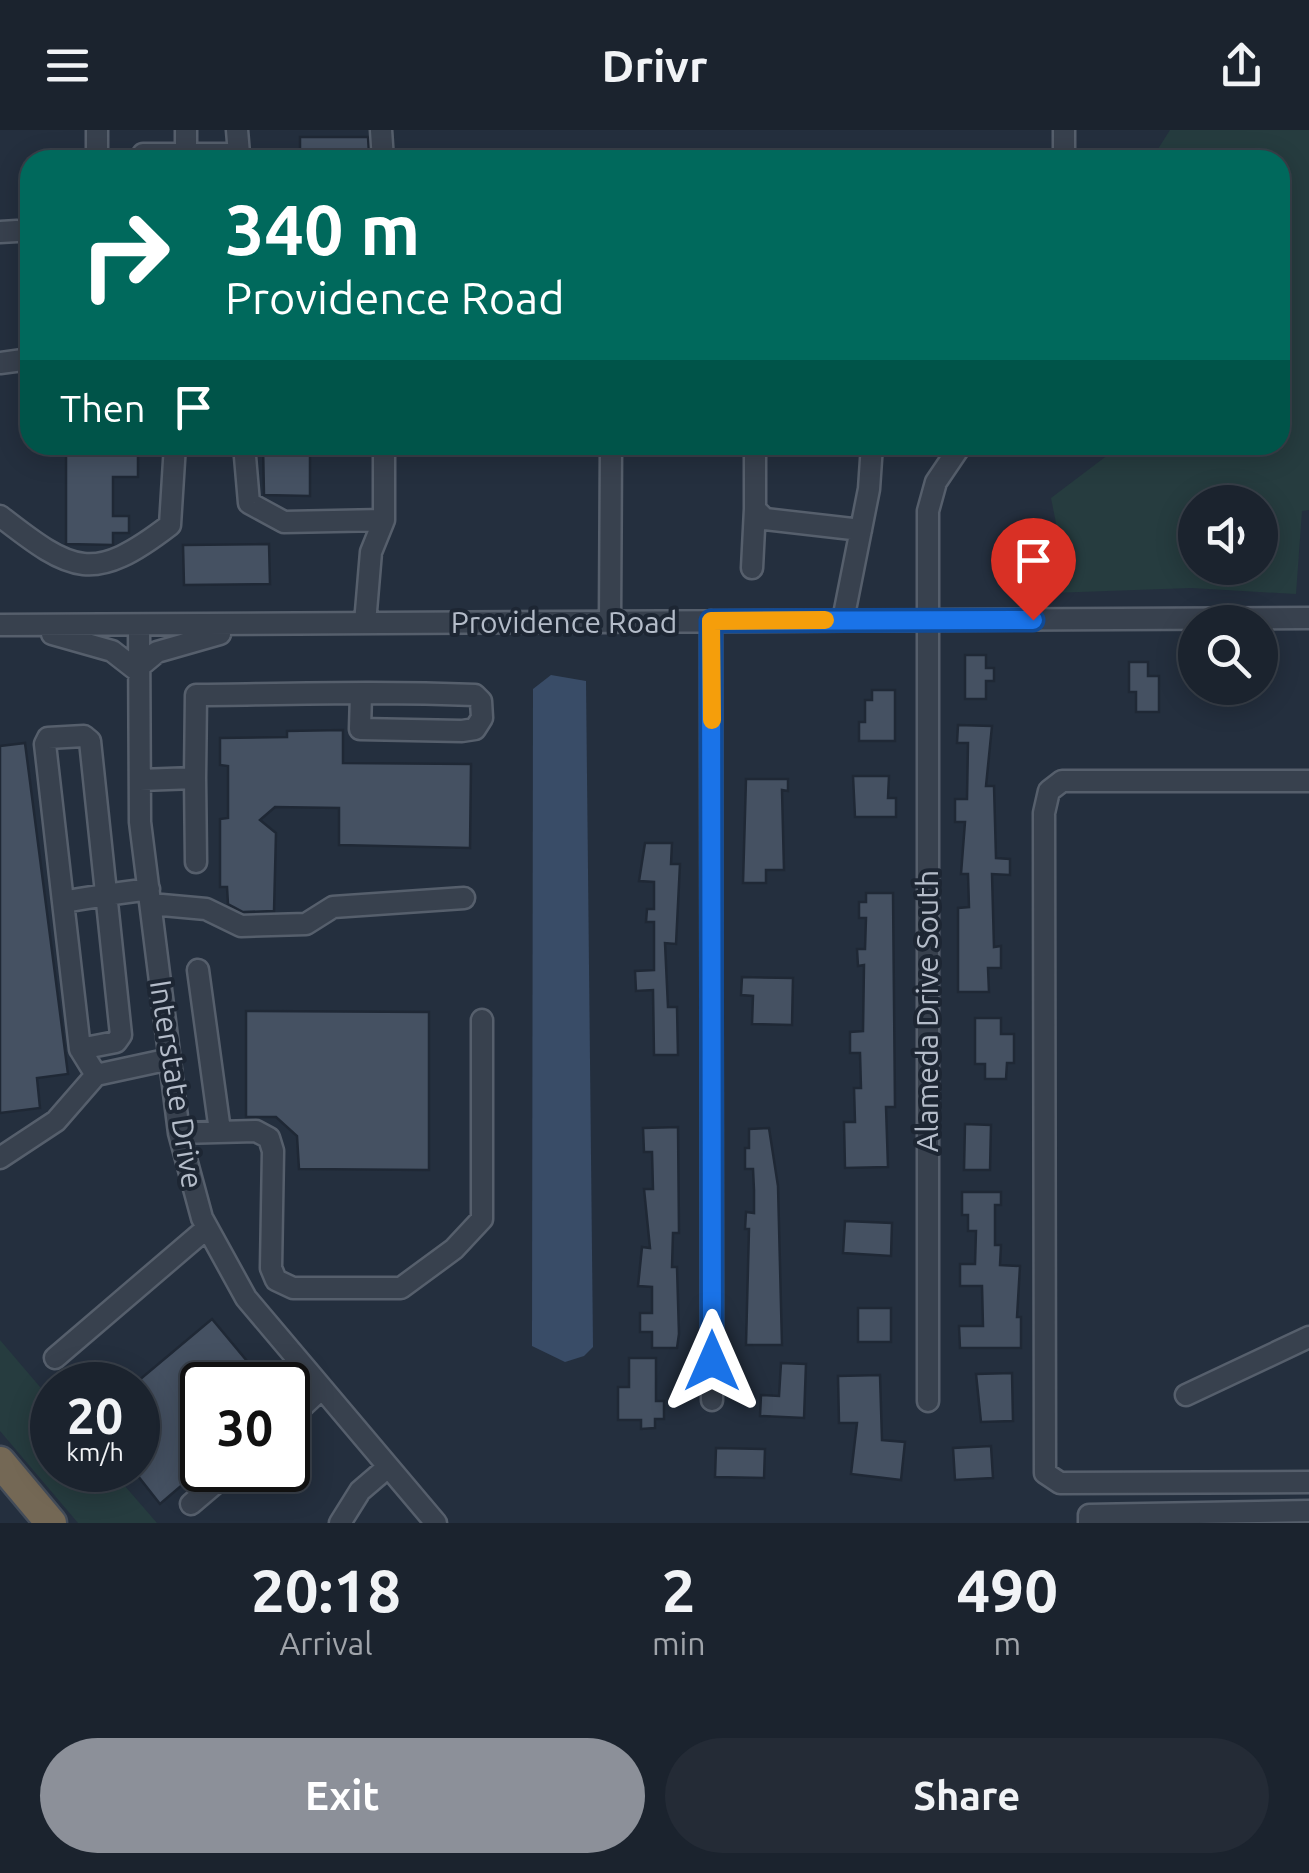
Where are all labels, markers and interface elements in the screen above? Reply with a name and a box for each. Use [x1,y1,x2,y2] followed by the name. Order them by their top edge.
[40,38,95,93] icon: menu
[1214,38,1269,93] icon: share
[602,40,707,91] text: Drivr
[60,190,190,320] icon: right
[225,190,420,268] text: 340 m
[225,272,565,323] text: Providence Road
[166,380,221,435] icon: arrive
[60,387,146,429] text: Then
[1178,485,1278,705] map controls
[1178,485,1278,585] button: sound
[991,518,1076,621] pin
[1006,533,1061,588] icon: arrive
[451,605,677,639] street label: Providence Road
[1178,605,1278,705] button: search
[910,870,944,1152] street label: Alameda Drive South
[144,977,210,1191] street label: Interstate Drive
[660,1309,764,1413] position arrow
[180,1362,310,1492] speed limit sign: 30
[67,1387,123,1443] text: 20
[66,1438,124,1466] text: km/h
[251,1556,401,1623] text: 20:18
[662,1556,696,1623] text: 2
[957,1556,1058,1623] text: 490
[279,1625,373,1661] text: Arrival
[652,1625,706,1661] text: min
[993,1625,1021,1661] text: m
[40,1738,645,1853] button: Exit
[665,1738,1269,1853] button: Share

